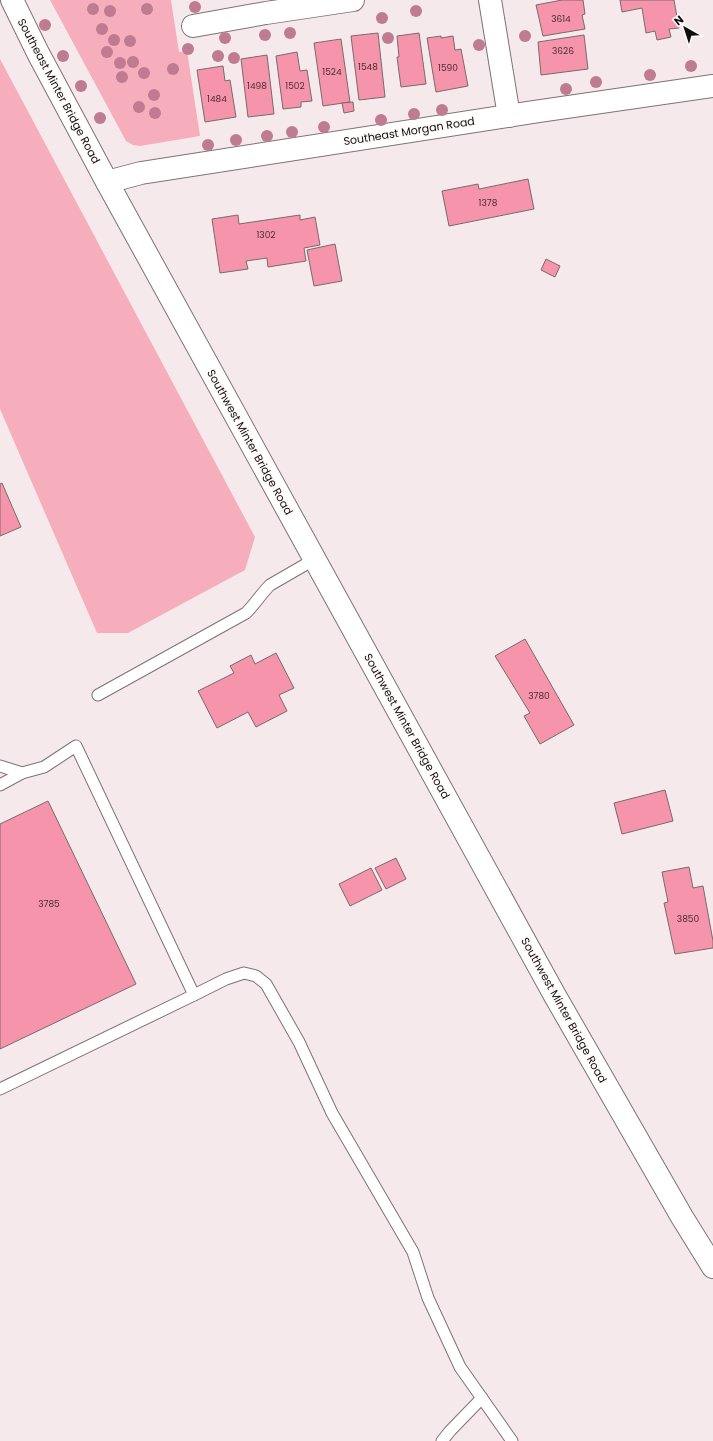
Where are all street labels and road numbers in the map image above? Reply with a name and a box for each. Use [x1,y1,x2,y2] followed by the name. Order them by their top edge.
[14,16,104,166] street label: Southeast Minter Bridge Road
[342,113,476,149] street label: Southeast Morgan Road
[203,366,297,518] street label: Southwest Minter Bridge Road
[360,650,454,802] street label: Southwest Minter Bridge Road
[517,934,611,1086] street label: Southwest Minter Bridge Road

